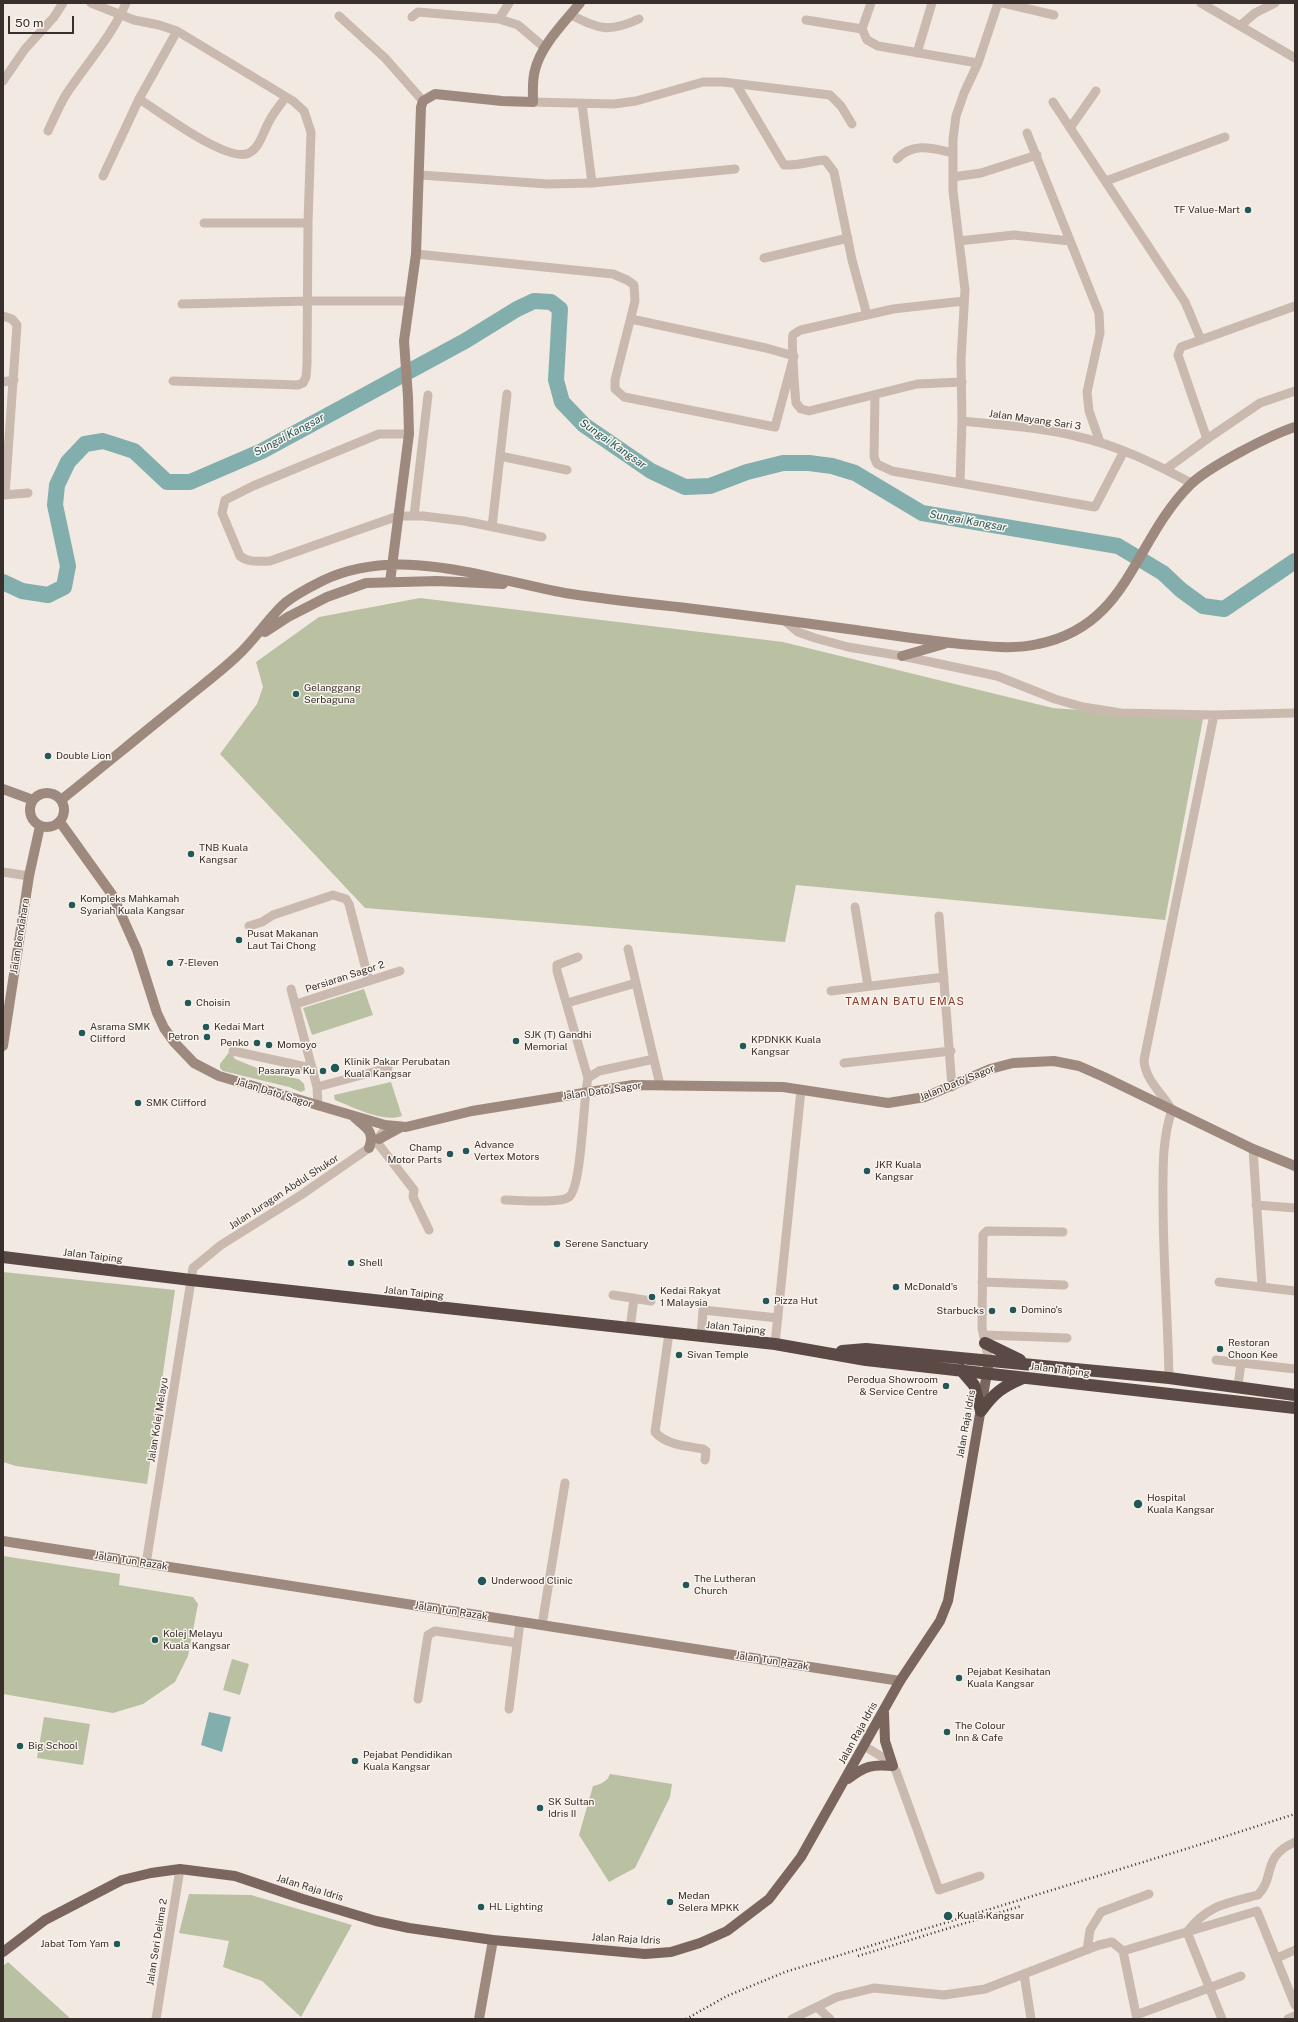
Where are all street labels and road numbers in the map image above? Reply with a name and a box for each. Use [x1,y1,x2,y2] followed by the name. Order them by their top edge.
[988,408,1082,432] street label: Jalan Mayang Sari 3
[8,897,32,975] street label: Jalan Bendahara
[304,959,386,995] street label: Persiaran Sagor 2
[918,1062,996,1104] street label: Jalan Dato' Sagor
[234,1076,314,1110] street label: Jalan Dato' Sagor
[562,1080,642,1102] street label: Jalan Dato' Sagor
[227,1152,341,1232] street label: Jalan Juragan Abdul Shukor
[62,1246,124,1266] street label: Jalan Taiping
[384,1284,444,1302] street label: Jalan Taiping
[706,1319,766,1337] street label: Jalan Taiping
[1029,1360,1091,1380] street label: Jalan Taiping
[145,1377,171,1463] street label: Jalan Kolej Melayu
[954,1389,978,1459] street label: Jalan Raja Idris
[94,1549,168,1573] street label: Jalan Tun Razak
[414,1599,488,1623] street label: Jalan Tun Razak
[735,1649,809,1673] street label: Jalan Tun Razak
[836,1700,880,1766] street label: Jalan Raja Idris
[275,1872,345,1904] street label: Jalan Raja Idris
[144,1898,170,1986] street label: Jalan Seri Delima 2
[591,1931,661,1947] street label: Jalan Raja Idris

